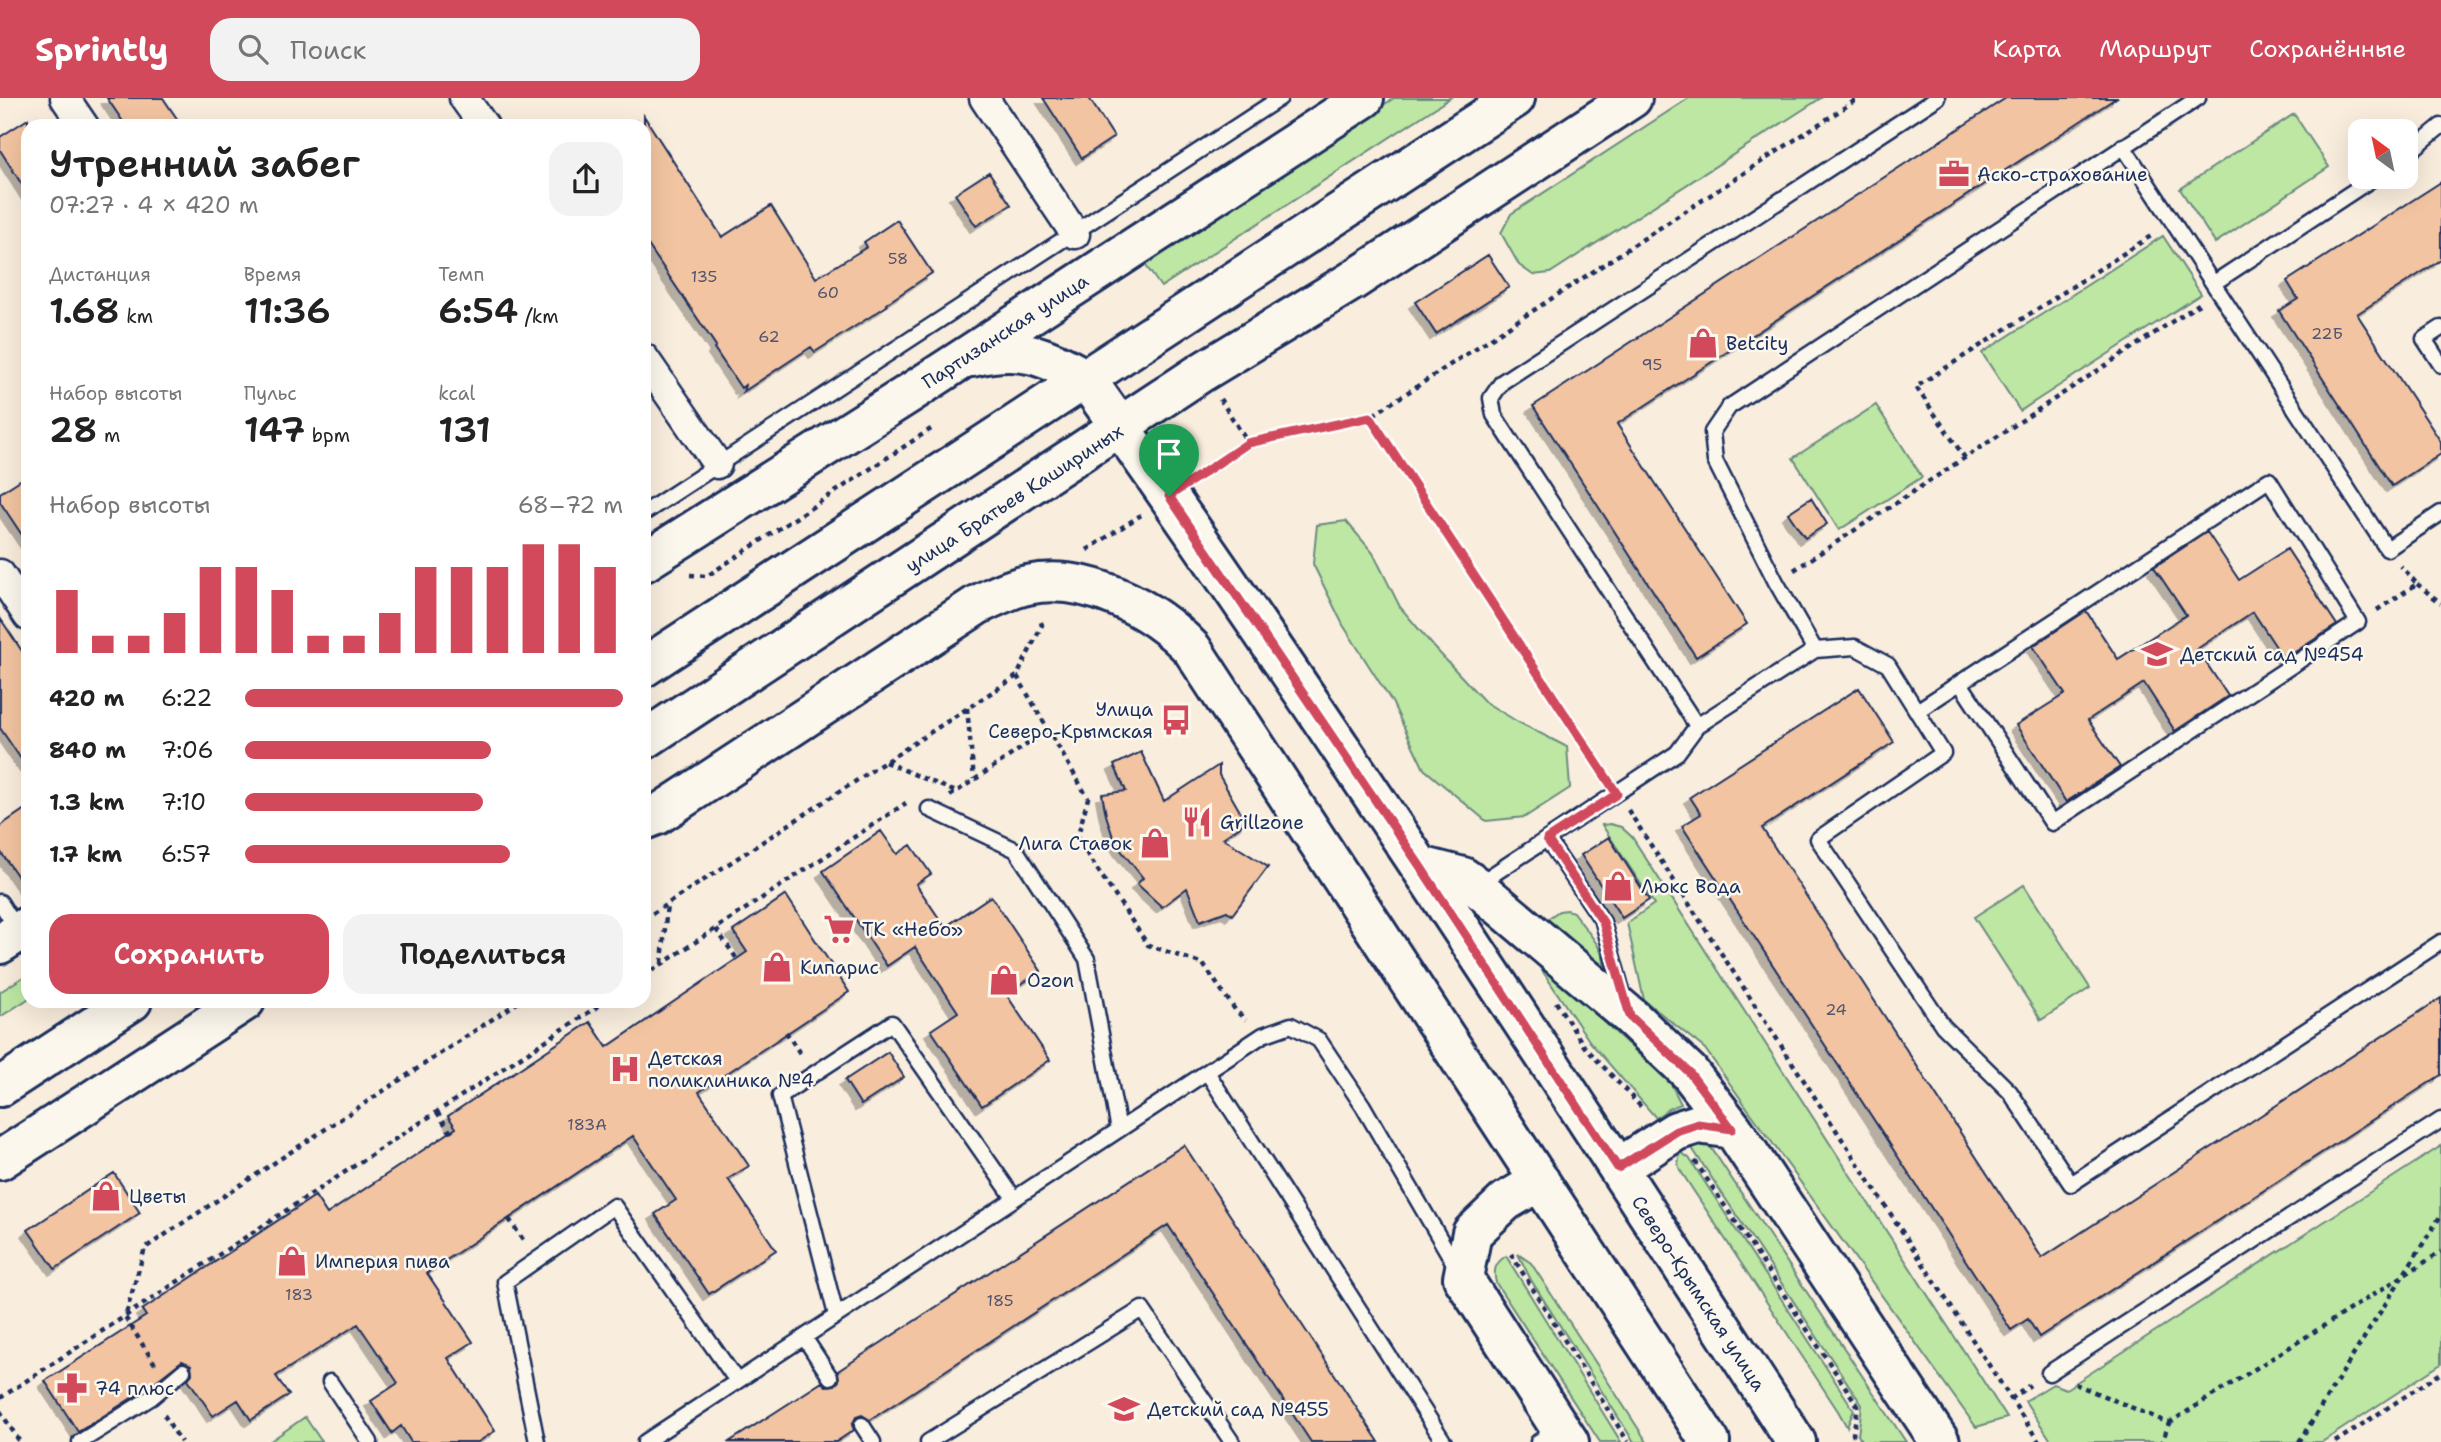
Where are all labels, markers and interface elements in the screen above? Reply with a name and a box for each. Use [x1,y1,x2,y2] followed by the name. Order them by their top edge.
[210,18,700,81] search box
[35,27,168,72] text: Sprintly
[234,30,272,68] icon: search
[290,32,366,67] text: Поиск
[1993,33,2061,65] text: Карта
[2099,33,2211,65] text: Маршрут
[2249,33,2406,65] text: Сохранённые
[2348,119,2418,189] north arrow
[2348,119,2418,189] map controls
[49,138,360,189] text: Утренний забег
[549,142,623,216] button: share
[1937,157,1971,191] office icon: Аско-страхование
[1977,162,2148,187] place label: Аско-страхование
[49,190,258,220] text: 07:27 · 4 × 420 m
[888,248,908,269] house number: 58
[49,262,151,287] text: Дистанция
[244,262,302,287] text: Время
[438,262,484,287] text: Темп
[691,266,717,287] house number: 135
[917,268,1093,395] street label: Партизанская улица
[817,282,839,303] house number: 60
[49,287,120,334] text: 1.68
[244,287,331,334] text: 11:36
[438,287,518,334] text: 6:54
[120,304,153,329] text: km
[518,304,559,329] text: /km
[2311,323,2343,344] house number: 22Б
[758,326,780,347] house number: 62
[1686,326,1720,360] shop icon: Betcity
[1726,331,1788,356] place label: Betcity
[1642,354,1662,375] house number: 95
[49,381,182,406] text: Набор высоты
[244,381,297,406] text: Пульс
[438,381,475,406] text: kcal
[49,406,97,453] text: 28
[244,406,305,453] text: 147
[438,406,491,453] text: 131
[901,418,1128,578] street label: улица Братьев Кашириных
[97,423,120,448] text: m
[305,423,350,448] text: bpm
[1139,424,1199,496] pin
[1150,435,1188,473] icon: arrive
[49,490,210,520] text: Набор высоты
[518,490,623,520] text: 68–72 m
[2140,637,2174,671] school or university icon: Детский сад №454
[2180,642,2364,667] place label: Детский сад №454
[49,683,124,713] text: 420 m
[161,683,212,713] text: 6:22
[988,697,1153,744] place label: Улица Северо-Крымская
[1159,703,1193,737] bus stop icon: Улица Северо-Крымская
[49,735,126,765] text: 840 m
[161,735,214,765] text: 7:06
[49,787,124,817] text: 1.3 km
[161,787,206,817] text: 7:10
[1180,805,1214,839] restaurant icon: Grillzone
[1220,810,1304,835] place label: Grillzone
[1138,826,1172,860] shop icon: Лига Ставок
[1018,831,1132,856] place label: Лига Ставок
[49,839,122,869] text: 1.7 km
[161,839,211,869] text: 6:57
[1601,869,1635,903] shop icon: Люкс Вода
[1641,874,1741,899] place label: Люкс Вода
[822,912,856,946] supermarket icon: ТК «Небо»
[49,914,329,994] button: Сохранить
[343,914,623,994] button: Поделиться
[862,917,963,942] place label: ТК «Небо»
[760,950,794,984] shop icon: Кипарис
[800,955,879,980] place label: Кипарис
[987,963,1021,997] shop icon: Ozon
[1027,968,1074,993] place label: Ozon
[1825,999,1847,1020] house number: 24
[648,1046,814,1093] place label: Детская поликлиника №4
[608,1052,642,1086] hospital icon: Детская поликлиника №4
[567,1114,607,1135] house number: 183А
[89,1179,123,1213] shop icon: Цветы
[129,1184,186,1209] place label: Цветы
[1626,1191,1771,1396] street label: Северо-Крымская улица
[275,1244,309,1278] shop icon: Империя пива
[315,1249,450,1274] place label: Империя пива
[285,1284,313,1305] house number: 183
[986,1290,1014,1311] house number: 185
[55,1371,89,1405] pharmacy icon: 74 плюс
[95,1376,174,1401] place label: 74 плюс
[1107,1392,1141,1426] school or university icon: Детский сад №455
[1147,1397,1329,1422] place label: Детский сад №455

